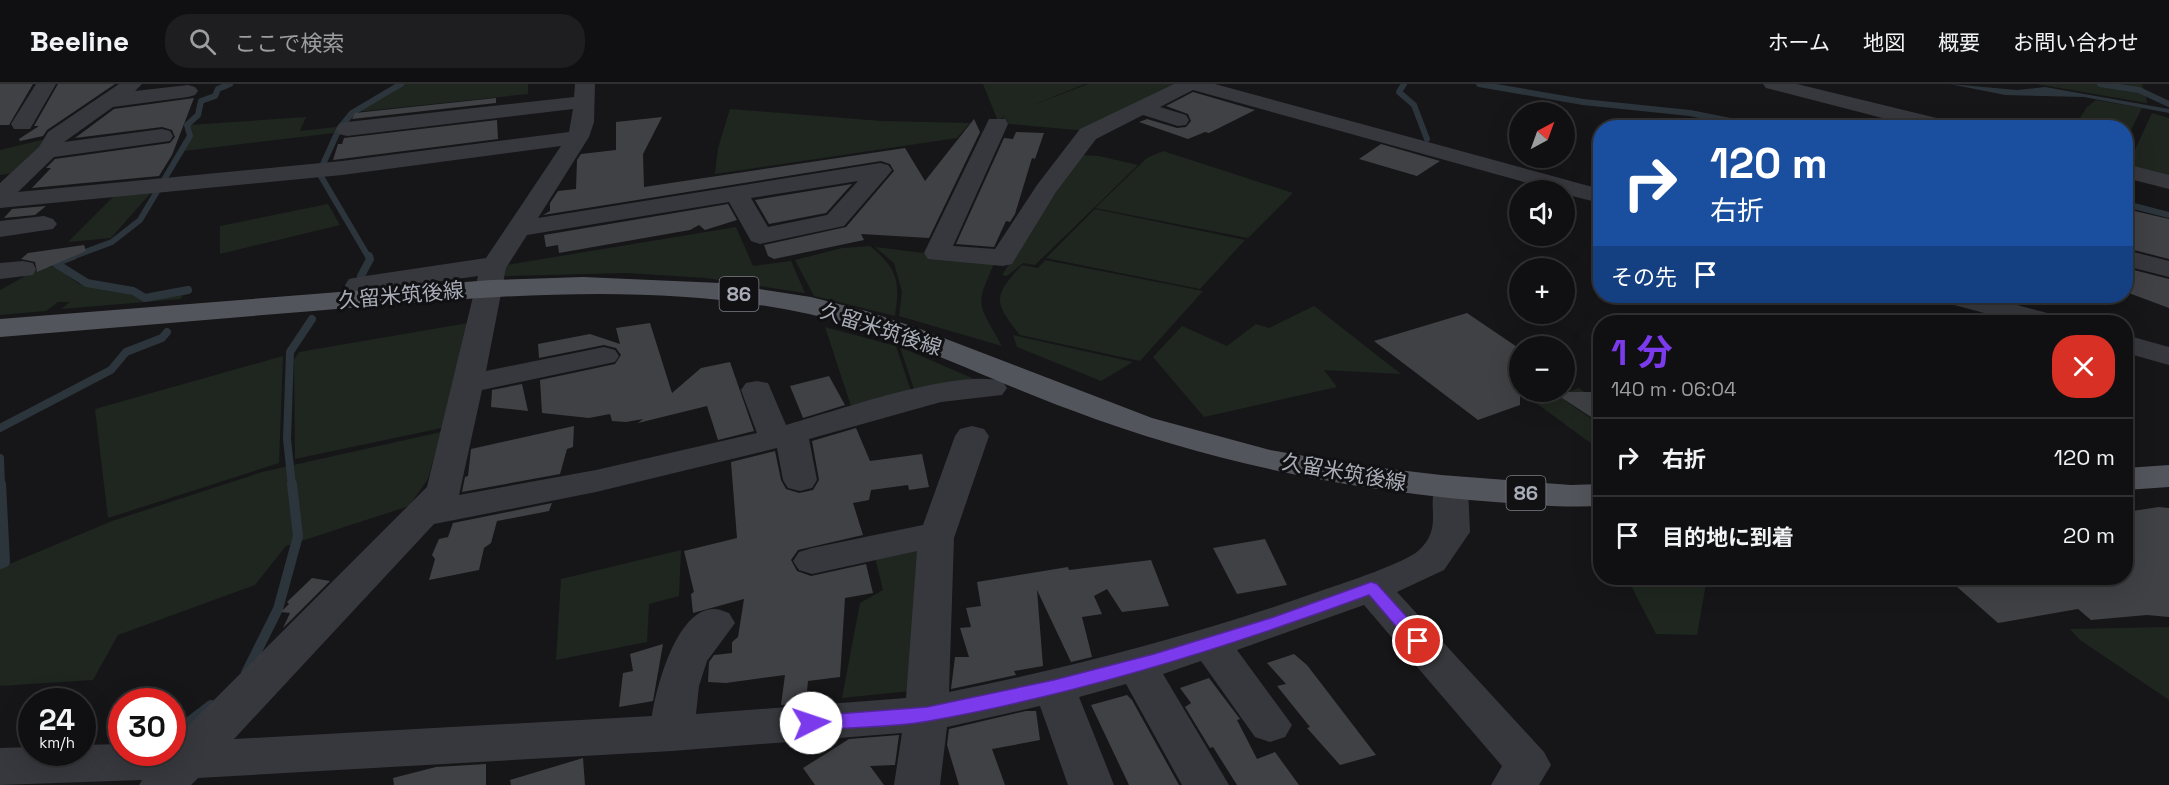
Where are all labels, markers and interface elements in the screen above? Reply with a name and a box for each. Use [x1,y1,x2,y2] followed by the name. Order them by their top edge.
[165,14,585,68] search box
[30,23,129,59] text: Beeline
[186,25,219,58] icon: search
[234,29,344,57] text: ここで検索
[1768,29,1830,56] text: ホーム
[1863,29,1905,56] text: 地図
[1938,29,1980,56] text: 概要
[2013,29,2139,56] text: お問い合わせ
[1509,102,1575,168] north arrow
[1509,102,1575,402] map controls
[1710,137,1828,190] text: 120 m
[1611,144,1689,222] icon: right
[1509,180,1575,246] button: sound
[1710,193,1764,228] text: 右折
[1509,258,1575,324] button: +
[1689,258,1722,291] icon: arrive
[1611,263,1677,291] text: その先
[337,276,465,314] street label: 久留米筑後線
[720,277,758,311] road number: 86
[817,297,945,361] street label: 久留米筑後線
[1611,330,1672,376] text: 1 分
[2052,335,2115,398] button: close
[1509,336,1575,402] button: −
[1611,376,1736,402] text: 140 m · 06:04
[1611,441,1644,474] icon: right
[2054,443,2115,471] text: 120 m
[1662,445,1706,473] text: 右折
[1280,448,1408,496] street label: 久留米筑後線
[1506,476,1546,510] road number: 86
[1611,519,1644,552] icon: arrive
[2063,521,2115,549] text: 20 m
[1662,523,1794,551] text: 目的地に到着
[1392,615,1443,666] pin
[1401,624,1434,657] icon: arrive
[108,688,186,766] speed limit sign: 30
[779,691,843,755] position arrow
[39,700,75,739] text: 24
[39,733,75,752] text: km/h

